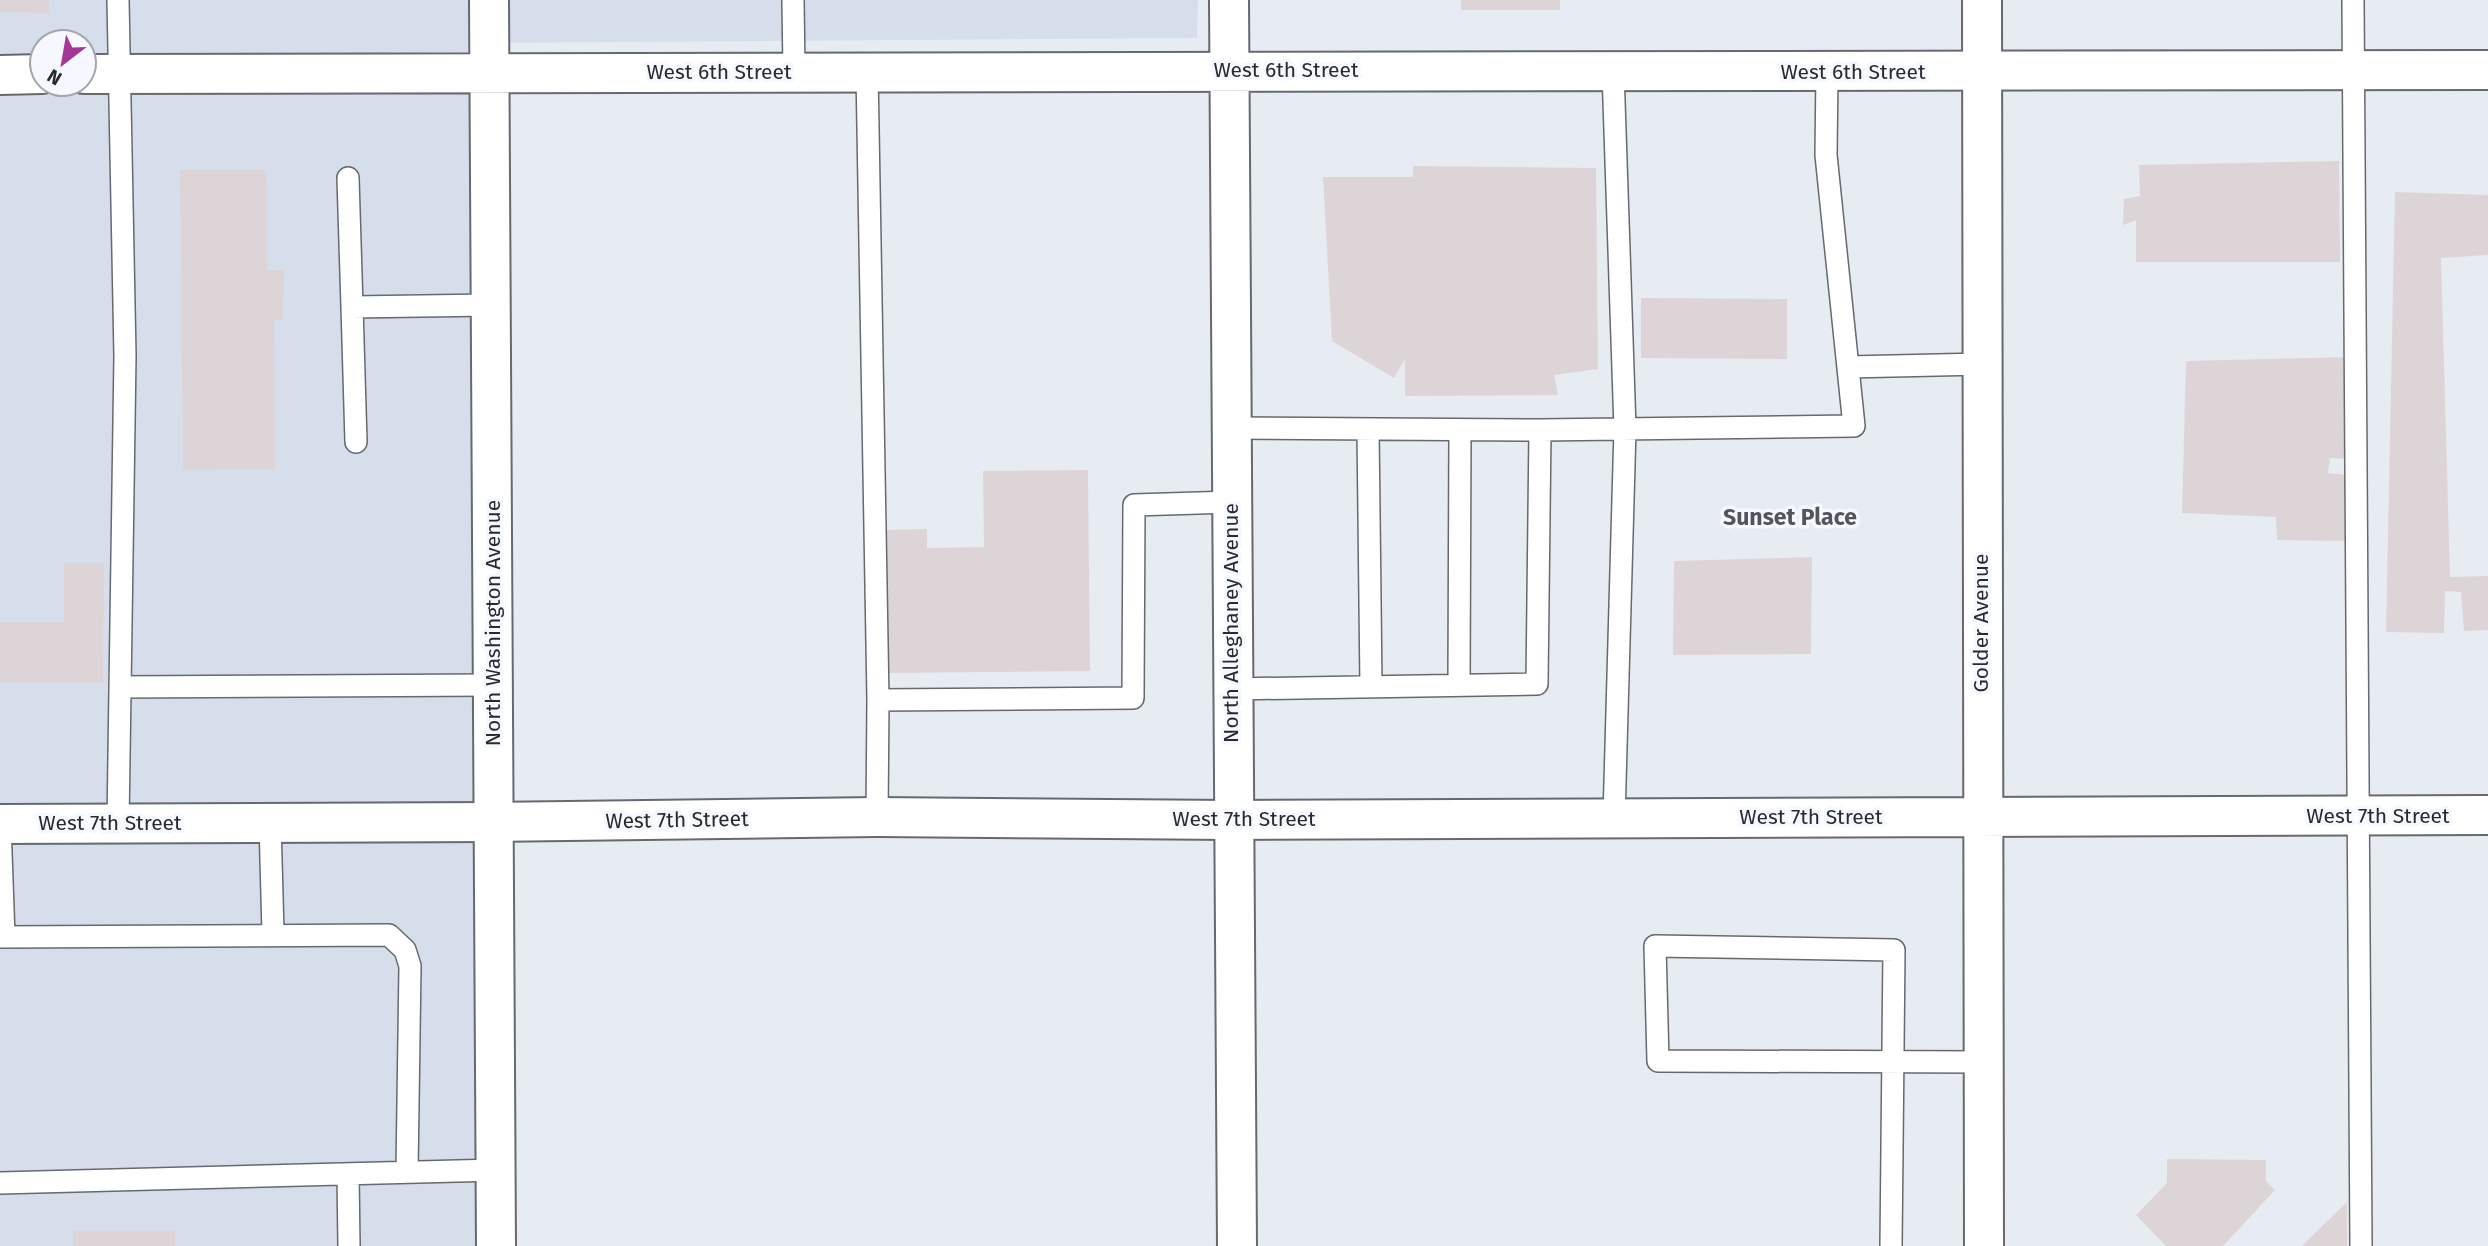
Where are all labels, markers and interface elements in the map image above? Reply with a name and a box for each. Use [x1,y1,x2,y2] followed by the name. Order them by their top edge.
[28,28,98,98] north arrow
[1213,57,1359,83] street label: West 6th Street
[646,59,792,85] street label: West 6th Street
[1780,59,1926,85] street label: West 6th Street
[43,64,66,90] text: N
[480,500,506,746] street label: North Washington Avenue
[1218,503,1244,743] street label: North Alleghaney Avenue
[1723,503,1857,531] district label: Sunset Place
[1968,554,1994,692] street label: Golder Avenue
[2306,803,2450,829] street label: West 7th Street
[1739,804,1883,830] street label: West 7th Street
[605,806,749,834] street label: West 7th Street
[1172,806,1316,832] street label: West 7th Street
[38,810,182,836] street label: West 7th Street

